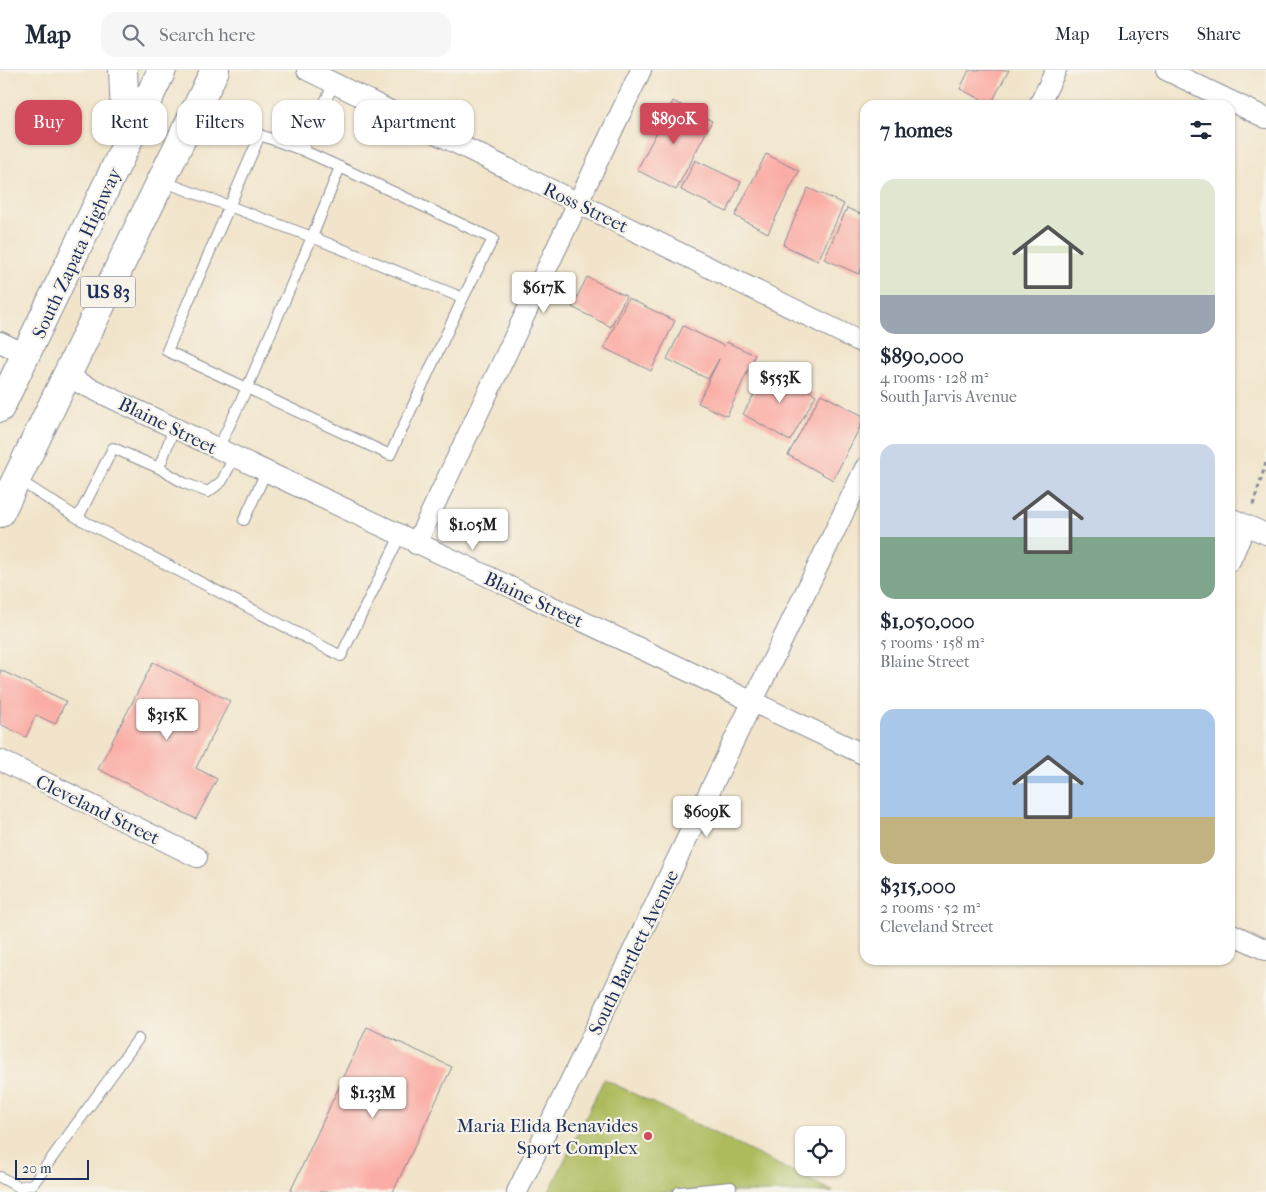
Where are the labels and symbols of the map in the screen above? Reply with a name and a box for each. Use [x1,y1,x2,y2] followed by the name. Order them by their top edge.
[639,102,709,145] pin: $890K
[28,164,126,342] street label: South Zapata Highway
[540,178,632,238] street label: Ross Street
[509,272,579,314] pin: $617K
[80,276,136,308] road number: US 83
[745,362,815,404] pin: $553K
[115,393,220,459] street label: Blaine Street
[432,508,514,551] pin: $1.05M
[481,567,587,632] street label: Blaine Street
[132,698,202,741] pin: $315K
[32,770,163,849] street label: Cleveland Street
[672,796,742,838] pin: $609K
[584,866,683,1039] street label: South Bartlett Avenue
[332,1076,414,1119] pin: $1.33M
[457,1115,638,1159] place label: Maria Elida Benavides Sport Complex
[642,1130,654,1142] marker: Maria Elida Benavides Sport Complex
[15,1157,89,1180] scale bar

